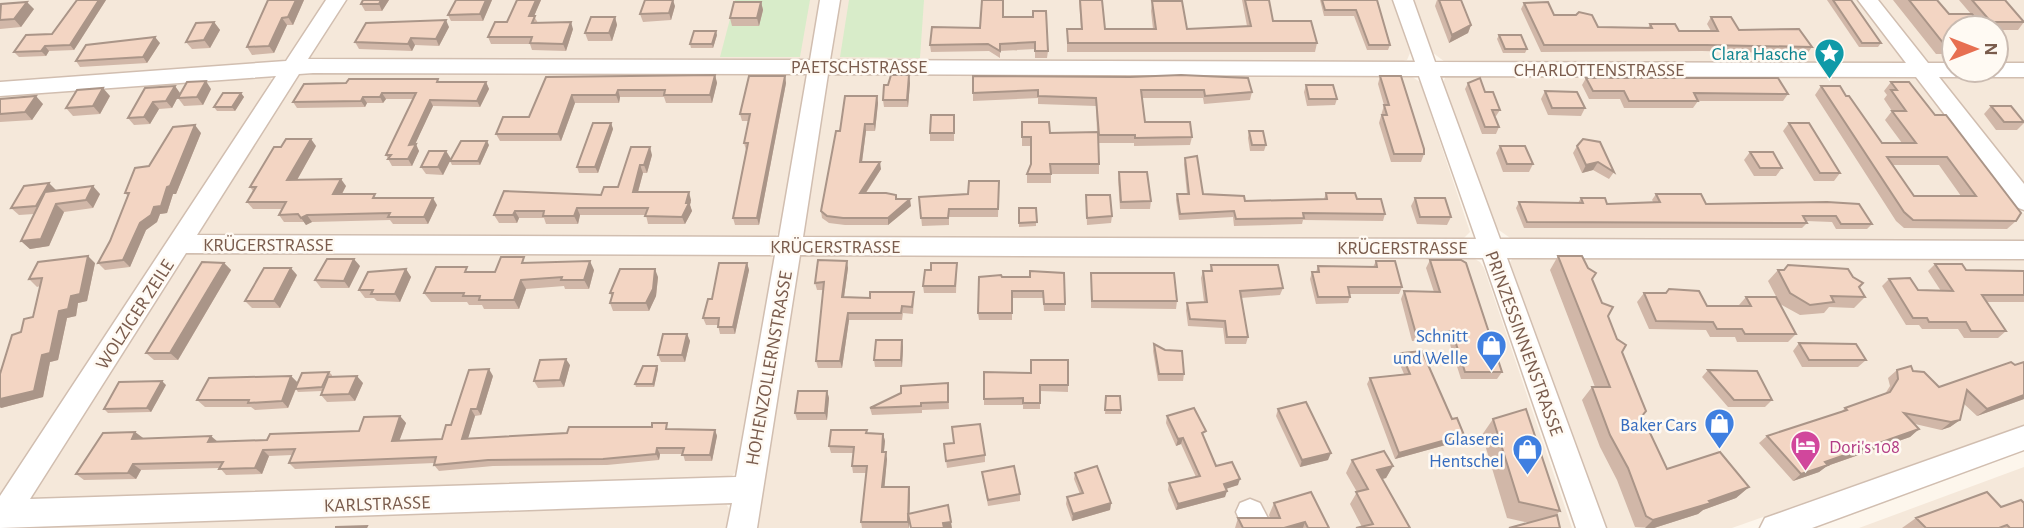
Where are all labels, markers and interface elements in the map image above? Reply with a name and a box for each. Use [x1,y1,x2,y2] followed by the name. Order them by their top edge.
[1940,14,2010,84] north arrow
[1813,36,1847,80] place icon: Clara Hasche
[1981,42,2000,56] text: N
[1712,45,1807,64] place label: Clara Hasche
[791,58,927,77] street label: PAETSCHSTRASSE
[1514,61,1684,80] street label: CHARLOTTENSTRASSE
[203,235,333,255] street label: KRÜGERSTRASSE
[770,237,900,257] street label: KRÜGERSTRASSE
[1337,238,1467,258] street label: KRÜGERSTRASSE
[1481,248,1566,439] street label: PRINZESSINNENSTRASSE
[93,256,178,373] street label: WOLZIGER ZEILE
[743,270,796,467] street label: HOHENZOLLERNSTRASSE
[1393,327,1468,368] place label: Schnitt und Welle
[1474,329,1508,373] shop icon: Schnitt und Welle
[1703,407,1737,451] shop icon: Baker Cars
[1620,416,1697,435] place label: Baker Cars
[1789,429,1823,473] hotel icon: Dori's 108
[1429,430,1504,471] place label: Glaserei Hentschel
[1510,432,1544,476] shop icon: Glaserei Hentschel
[1829,438,1900,457] place label: Dori's 108
[324,493,431,516] street label: KARLSTRASSE

